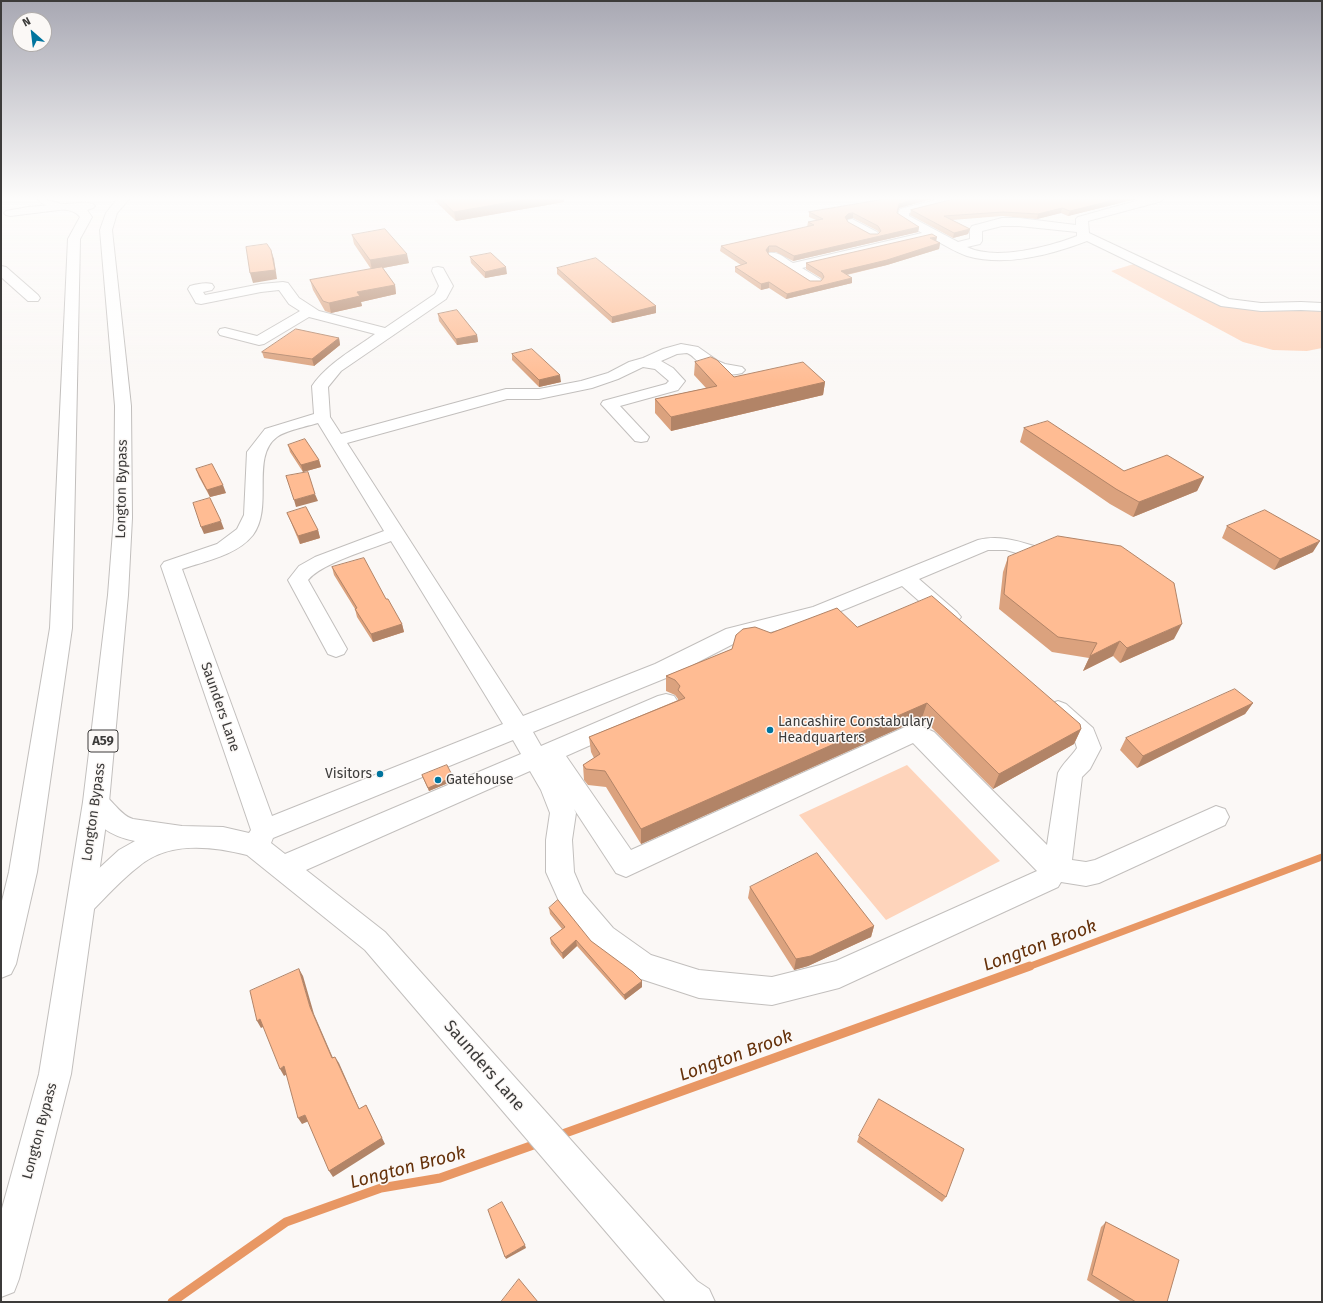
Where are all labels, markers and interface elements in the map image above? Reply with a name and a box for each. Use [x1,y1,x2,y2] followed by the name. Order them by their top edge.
[12,12,52,52] north arrow
[20,14,33,29] text: N
[113,439,131,539] street label: Longton Bypass
[197,660,243,754] street label: Saunders Lane
[778,714,933,746] place label: Lancashire Constabulary Headquarters
[765,725,775,735] marker: Lancashire Constabulary Headquarters
[88,730,118,752] road number: A59
[79,762,109,862] street label: Longton Bypass
[325,766,372,782] place label: Visitors
[375,769,385,779] marker: Visitors
[446,772,514,788] place label: Gatehouse
[433,775,443,785] marker: Gatehouse
[980,916,1100,976] water label: Longton Brook
[439,1017,529,1115] street label: Saunders Lane
[676,1026,796,1086] water label: Longton Brook
[19,1081,61,1181] street label: Longton Bypass
[348,1142,468,1194] water label: Longton Brook

